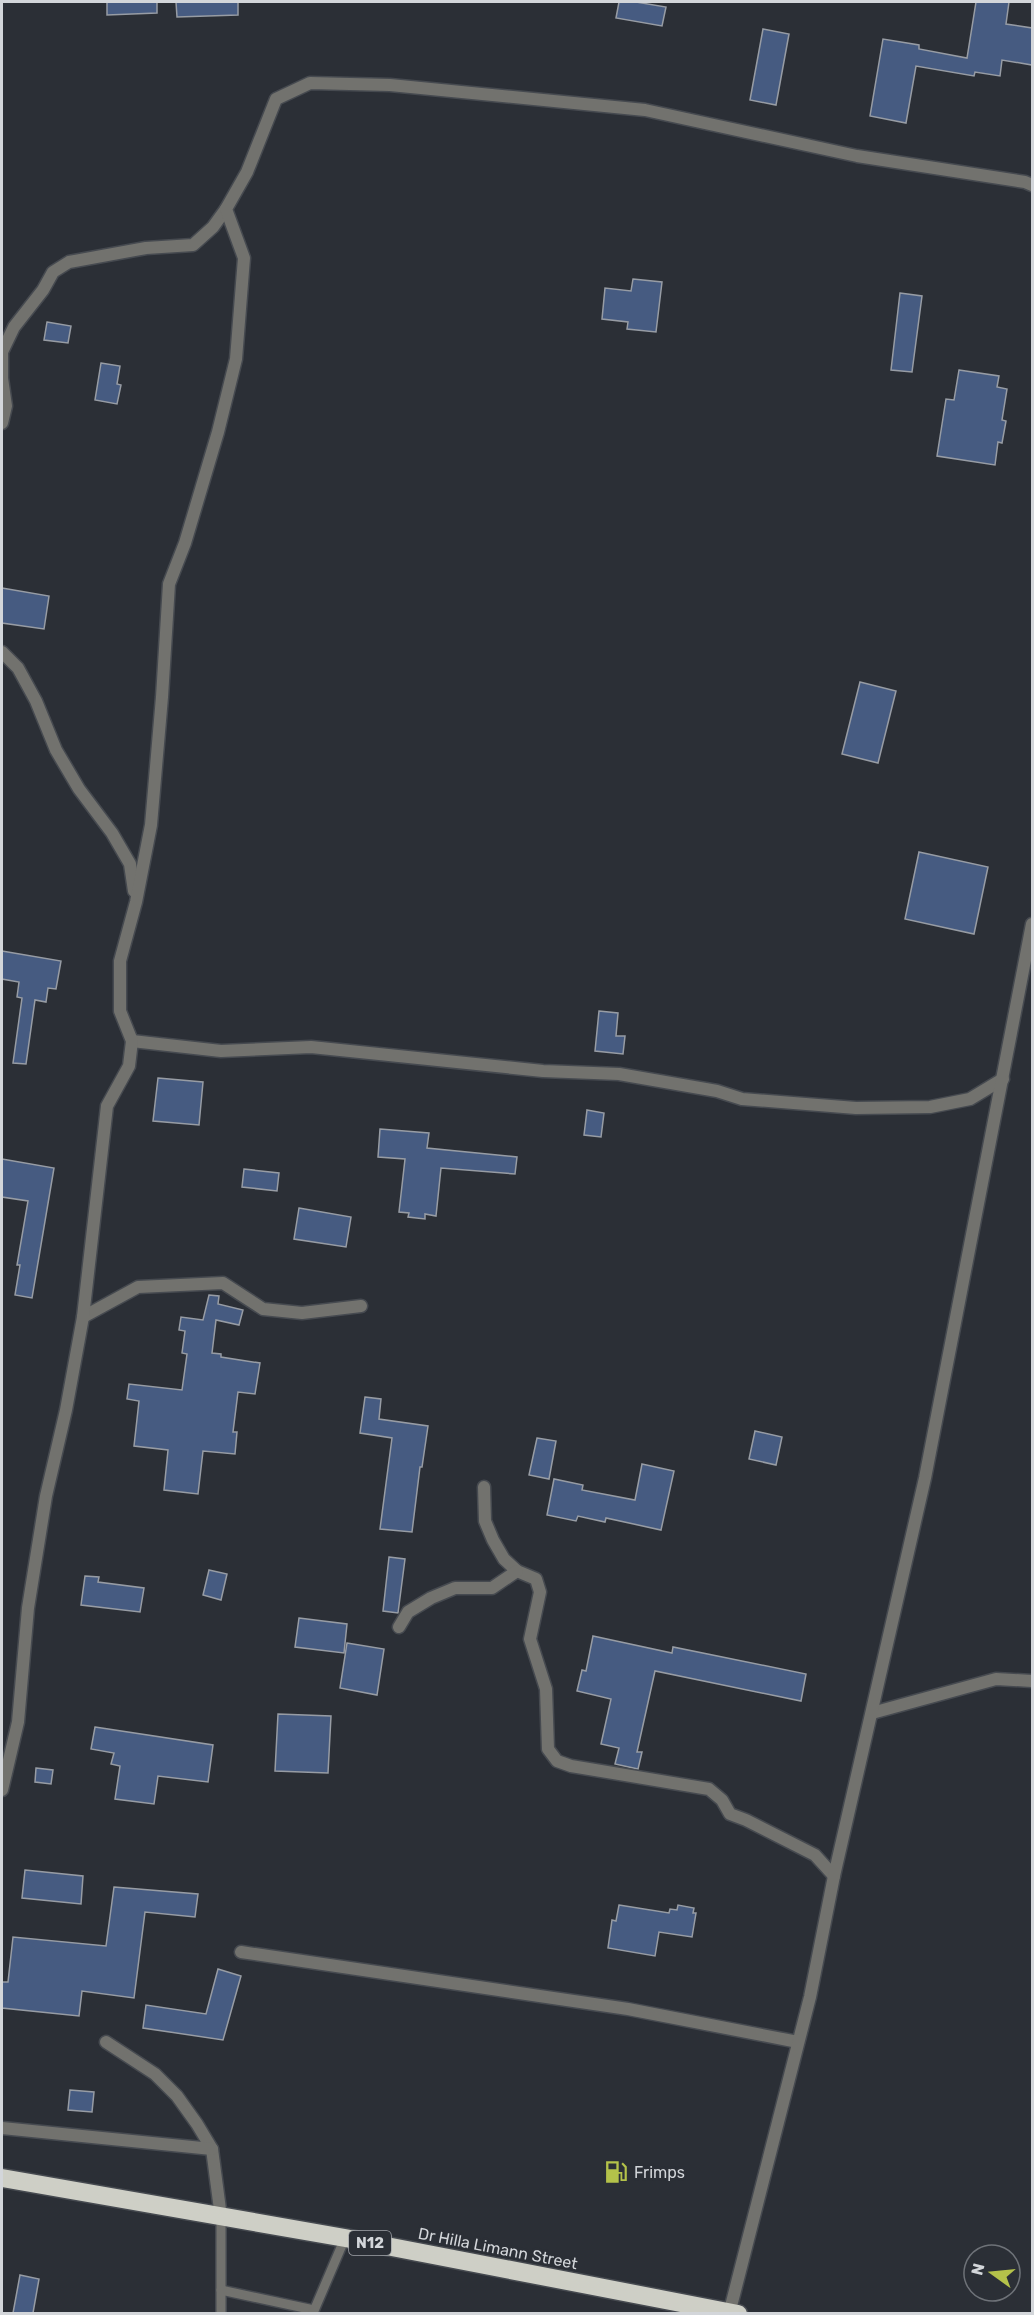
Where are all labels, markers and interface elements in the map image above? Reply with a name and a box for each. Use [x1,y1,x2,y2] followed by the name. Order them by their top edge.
[603,2159,629,2185] fuel station icon: Frimps
[634,2163,685,2182] place label: Frimps
[417,2224,579,2273] street label: Dr Hilla Limann Street
[349,2231,391,2255] road number: N12
[962,2243,1022,2303] north arrow
[967,2261,989,2277] text: N

